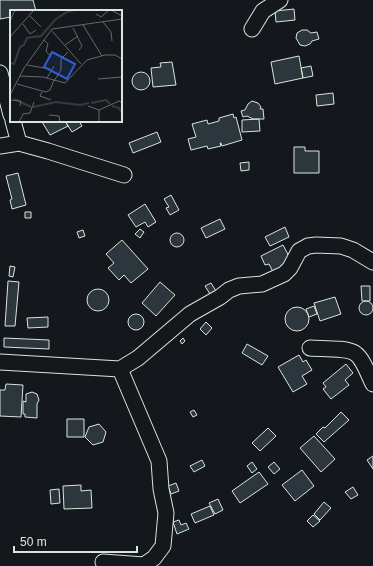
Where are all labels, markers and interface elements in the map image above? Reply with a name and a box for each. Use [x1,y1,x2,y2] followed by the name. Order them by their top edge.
[10,10,122,122] inset map
[14,528,137,554] scale bar
[20,535,47,549] text: 50 m

